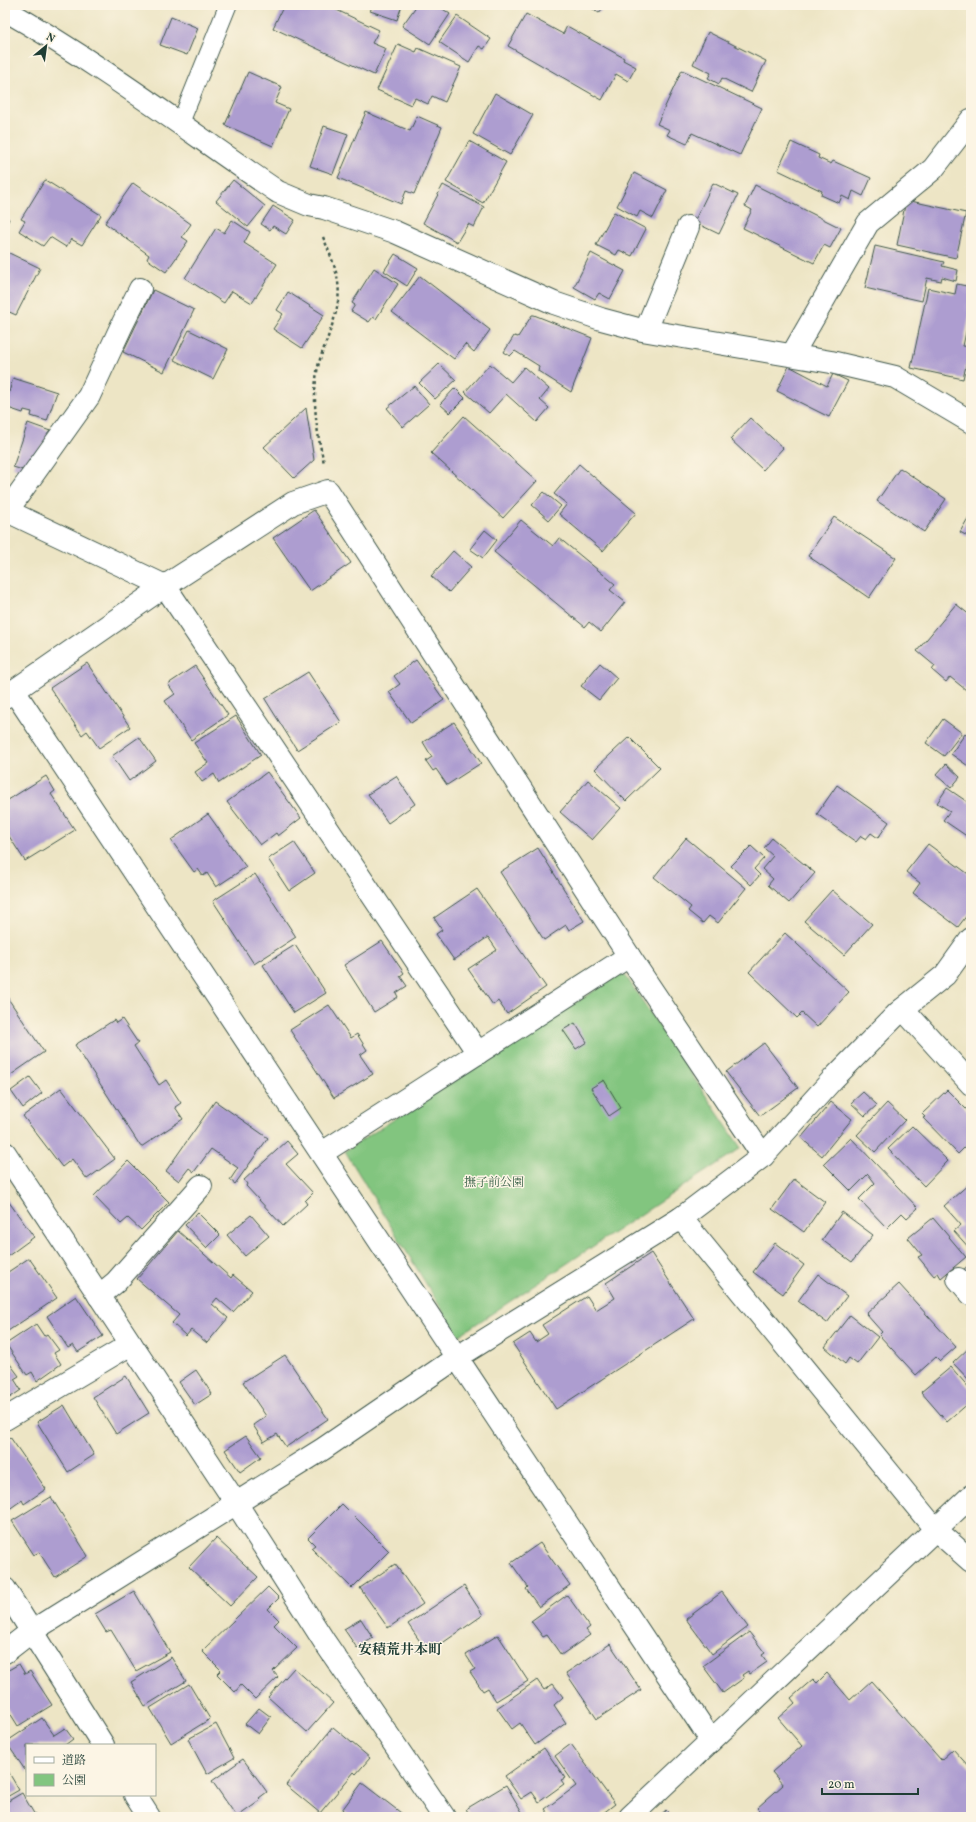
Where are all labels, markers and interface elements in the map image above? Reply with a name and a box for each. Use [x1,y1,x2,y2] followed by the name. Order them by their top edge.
[26,26,66,66] north arrow
[43,30,57,47] text: N
[464,1175,524,1191] park label: 撫子前公園
[358,1641,443,1660] district label: 安積荒井本町
[26,1744,156,1796] legend
[62,1753,86,1769] text: 道路
[822,1770,918,1796] scale bar
[62,1773,86,1789] text: 公園
[828,1777,855,1793] text: 20 m

